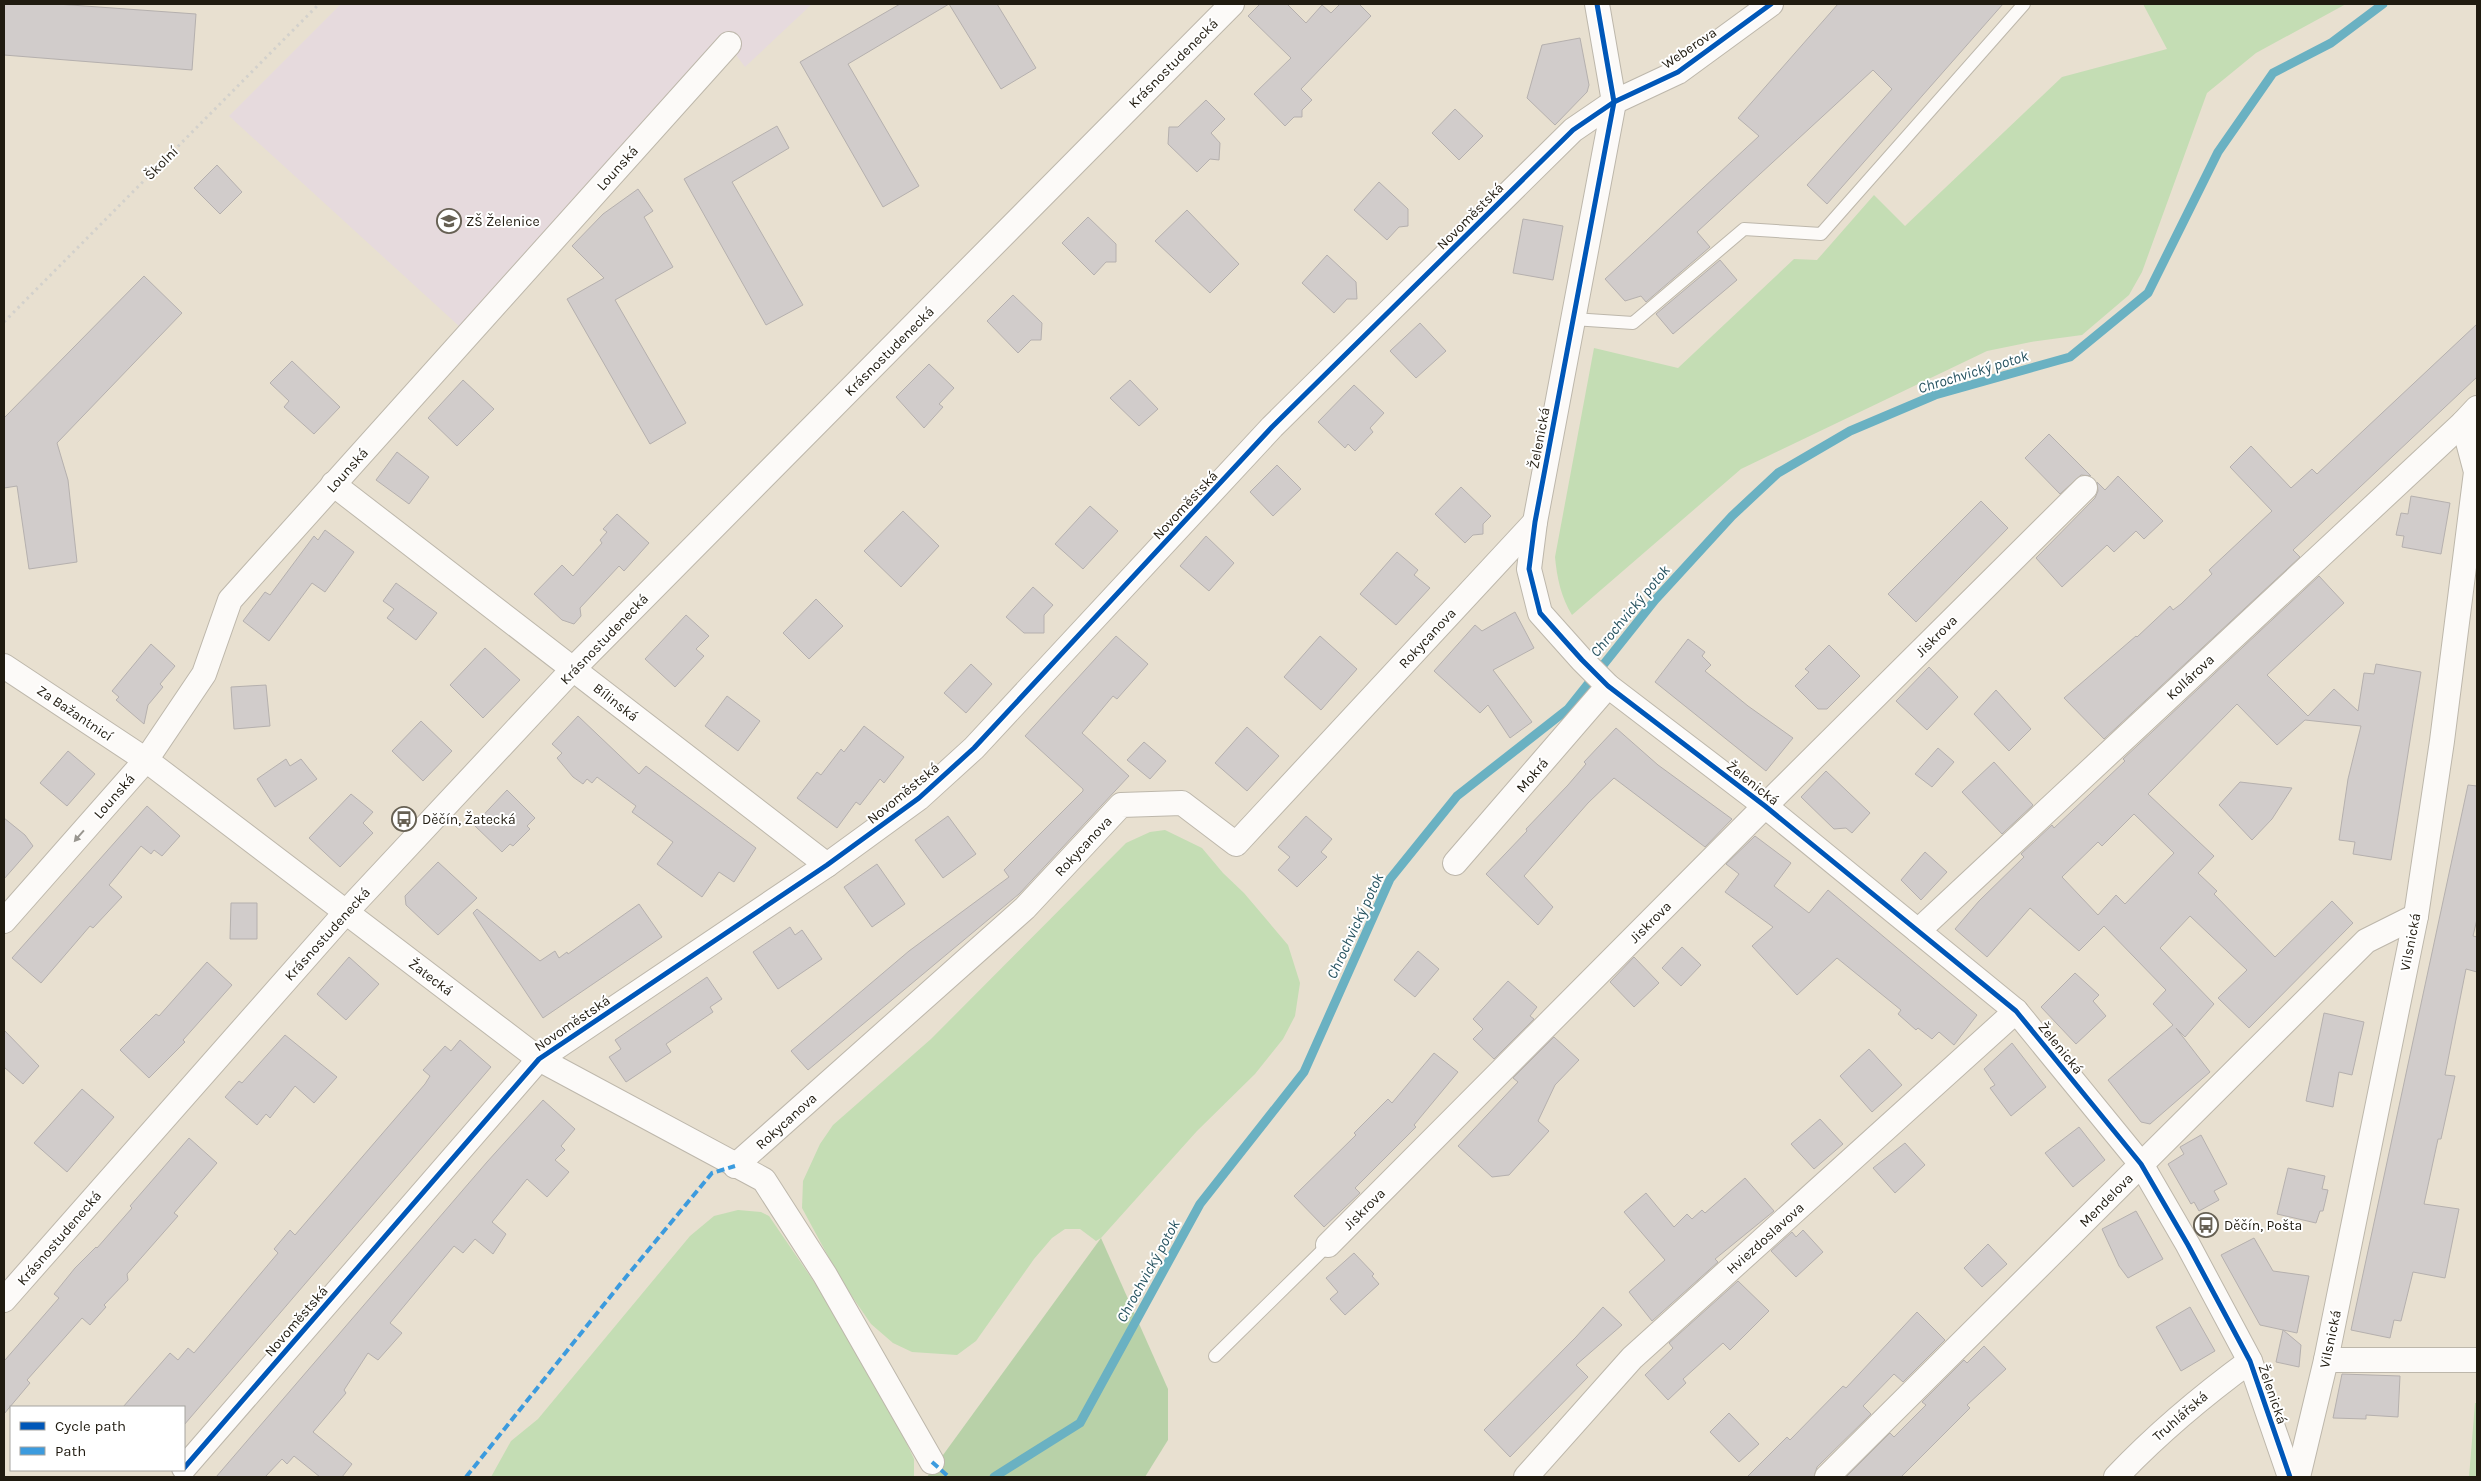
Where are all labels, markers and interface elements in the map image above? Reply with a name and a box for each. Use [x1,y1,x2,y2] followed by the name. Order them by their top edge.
[1125,15,1222,112] street label: Krásnostudenecká
[1659,24,1720,73] street label: Weberova
[141,142,182,184] street label: Školní
[593,143,642,194] street label: Lounská
[1433,179,1507,253] street label: Novoměstská
[436,208,462,234] school or university icon: ZŠ Želenice
[466,213,540,230] place label: ZŠ Želenice
[841,303,938,400] street label: Krásnostudenecká
[1916,347,2031,397] water label: Chrochvický potok
[1525,406,1554,470] street label: Želenická
[323,445,372,496] street label: Lounská
[1149,467,1222,543] street label: Novoměstská
[1586,561,1674,661] water label: Chrochvický potok
[557,590,652,688] street label: Krásnostudenecká
[1395,605,1460,672] street label: Rokycanova
[1912,612,1961,661] street label: Jiskrova
[2163,651,2218,704] street label: Kollárova
[590,680,642,725] street label: Bílinská
[34,682,117,745] street label: Za Bažantnicí
[1513,755,1552,796] street label: Mokrá
[1723,758,1782,809] street label: Želenická
[864,759,943,828] street label: Novoměstská
[90,770,139,822] street label: Lounská
[391,806,417,832] bus stop icon: Děčín, Žatecká
[422,811,516,828] place label: Děčín, Žatecká
[1051,813,1116,880] street label: Rokycanova
[73,830,84,843] one-way arrow
[1323,870,1387,982] water label: Chrochvický potok
[281,884,374,985] street label: Krásnostudenecká
[1626,898,1675,947] street label: Jiskrova
[2397,912,2424,973] street label: Vilsnická
[405,955,456,1000] street label: Žatecká
[531,992,613,1055] street label: Novoměstská
[2034,1019,2087,1078] street label: Želenická
[752,1090,820,1153] street label: Rokycanova
[2076,1170,2137,1231] street label: Mendelova
[1340,1185,1389,1234] street label: Jiskrova
[14,1188,105,1289] street label: Krásnostudenecká
[1723,1199,1808,1278] street label: Hviezdoslavova
[2193,1212,2219,1238] bus stop icon: Děčín, Pošta
[1112,1216,1184,1325] water label: Chrochvický potok
[2224,1217,2302,1234] place label: Děčín, Pošta
[261,1283,332,1360] street label: Novoměstská
[2316,1309,2345,1370] street label: Vilsnická
[2254,1362,2291,1426] street label: Želenická
[2149,1388,2211,1445] street label: Truhlářská
[10,1406,185,1471] legend
[55,1417,126,1435] text: Cycle path
[55,1442,86,1460] text: Path

